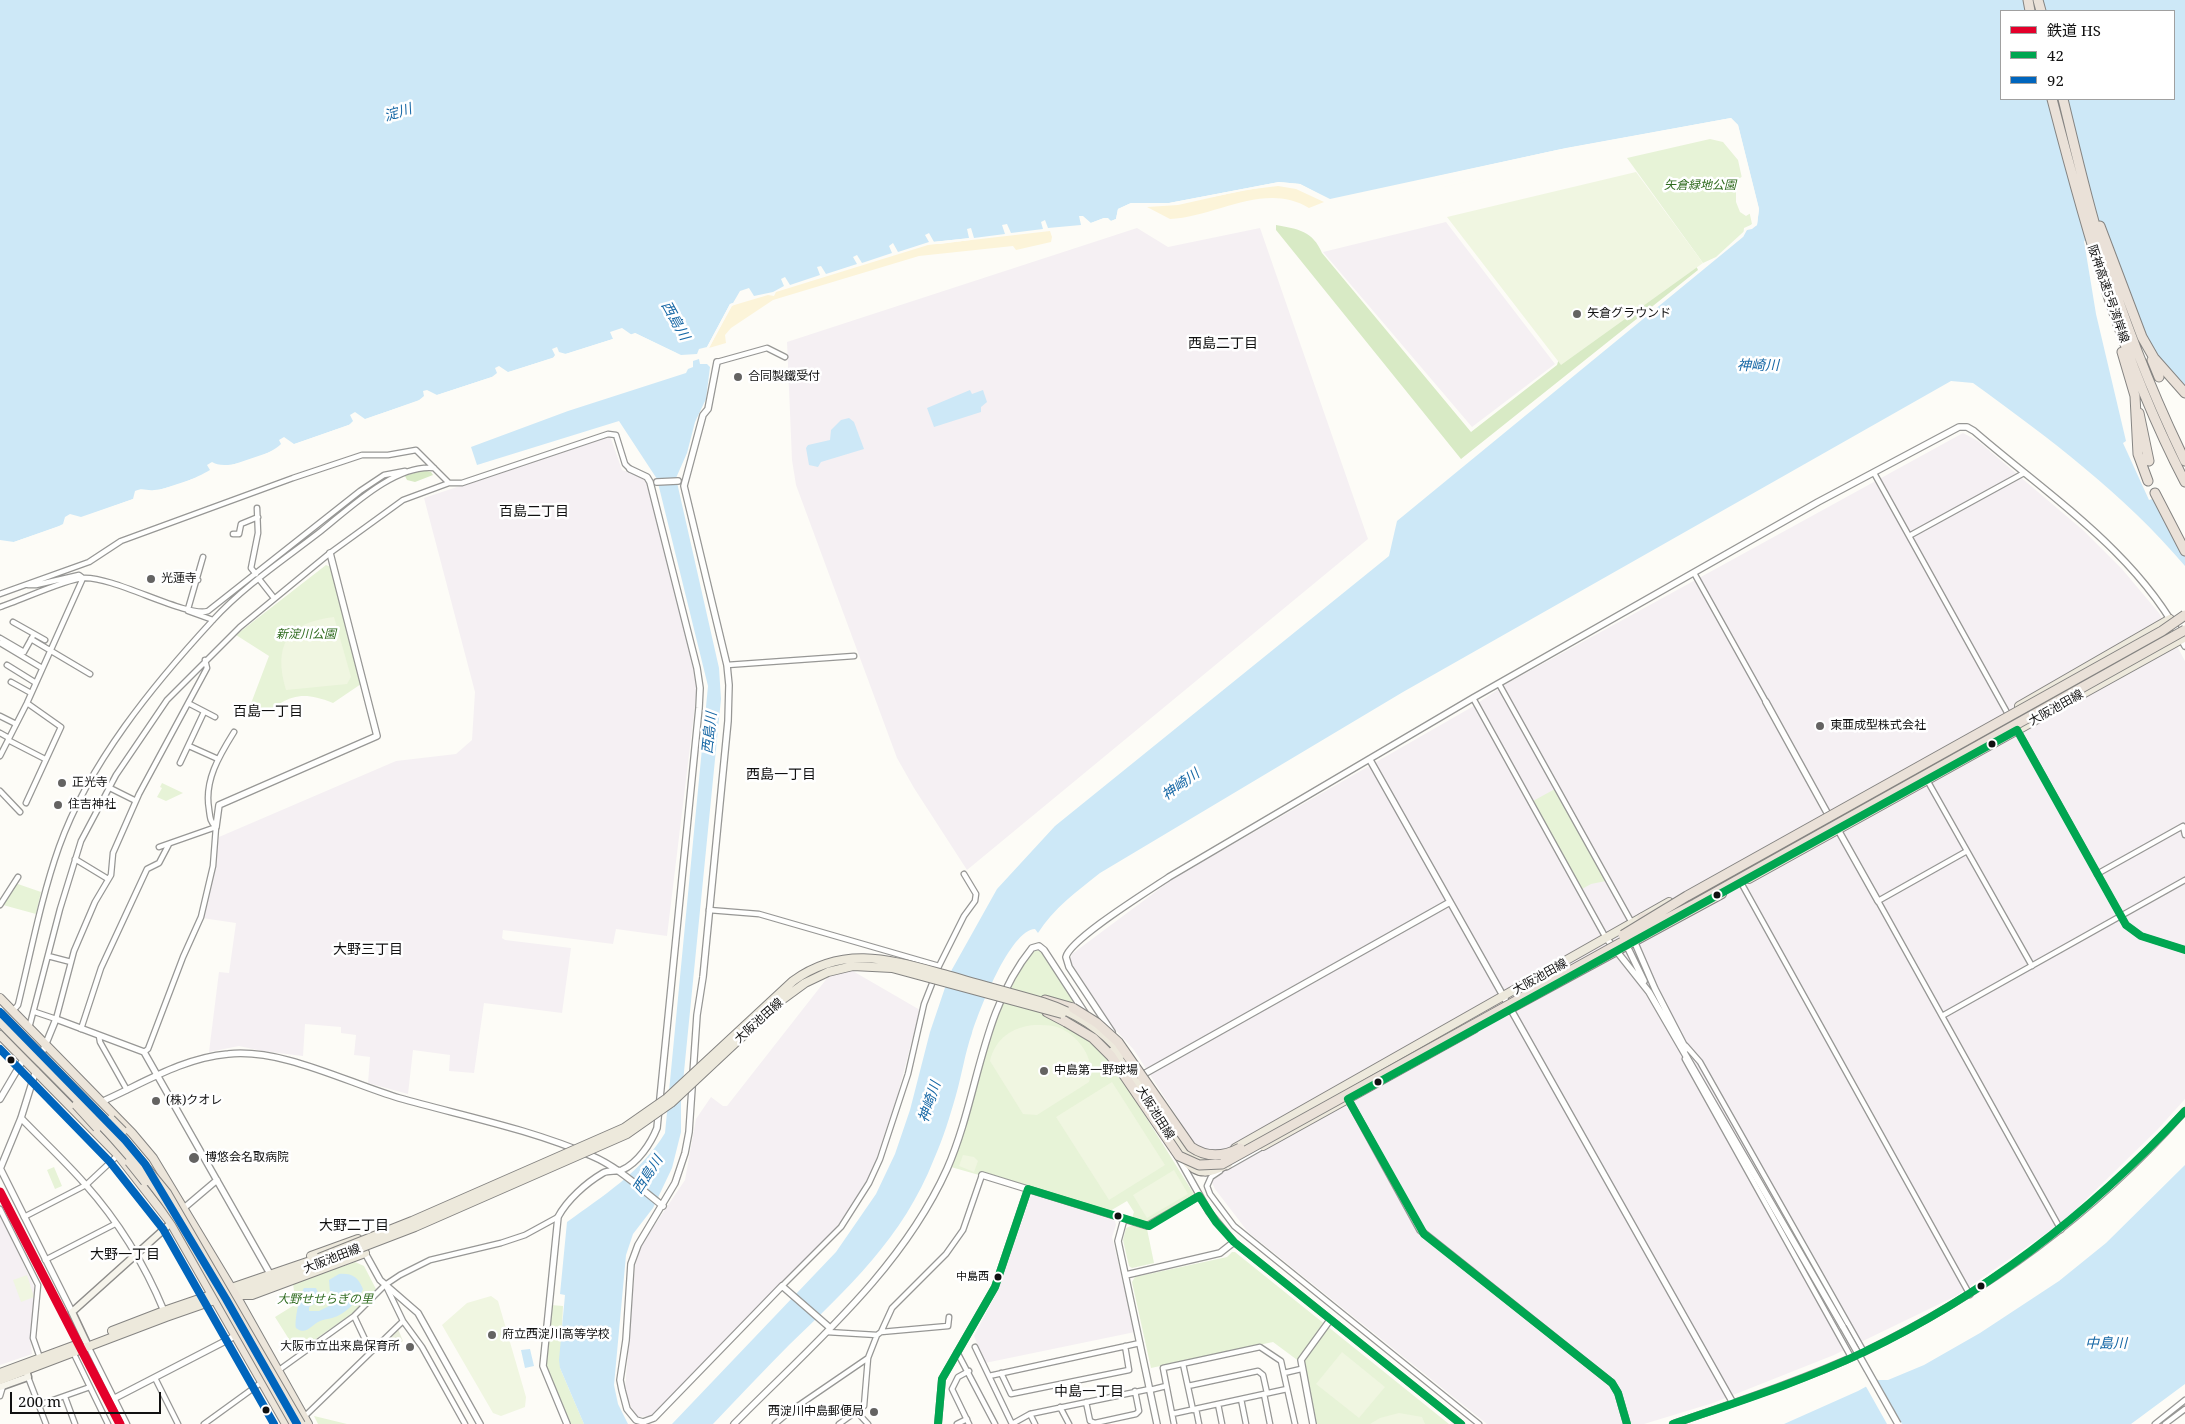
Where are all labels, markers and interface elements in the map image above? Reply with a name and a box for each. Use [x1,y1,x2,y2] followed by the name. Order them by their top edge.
[2000,10,2175,100] legend
[2047,20,2101,40] text: 鉄道 HS
[2047,45,2064,65] text: 42
[2047,70,2064,90] text: 92
[382,101,414,125] water label: 淀川
[1664,179,1736,193] park label: 矢倉緑地公園
[2084,243,2132,345] street label: 阪神高速5号湾岸線
[657,299,693,343] water label: 西島川
[1587,307,1671,321] place label: 矢倉グラウンド
[1571,308,1583,320] marker: 矢倉グラウンド
[1188,336,1258,352] district label: 西島二丁目
[1737,358,1779,374] water label: 神崎川
[748,370,820,384] place label: 合同製鐵受付
[732,371,744,383] marker: 合同製鐵受付
[499,504,569,520] district label: 百島二丁目
[161,572,197,586] place label: 光蓮寺
[145,573,157,585] marker: 光蓮寺
[276,628,336,642] park label: 新淀川公園
[2026,687,2086,729] street label: 大阪池田線
[233,704,303,720] district label: 百島一丁目
[699,711,721,755] water label: 西島川
[1830,719,1926,733] place label: 東亜成型株式会社
[1814,720,1826,732] marker: 東亜成型株式会社
[1987,739,1997,749] unlabelled marker
[1159,766,1203,804] water label: 神崎川
[746,767,816,783] district label: 西島一丁目
[72,776,108,790] place label: 正光寺
[56,777,68,789] marker: 正光寺
[68,798,116,812] place label: 住吉神社
[52,799,64,811] marker: 住吉神社
[1712,890,1722,900] unlabelled marker
[333,942,403,958] district label: 大野三丁目
[1510,956,1570,998] street label: 大阪池田線
[732,996,786,1046] street label: 大阪池田線
[6,1055,16,1065] unlabelled marker
[1054,1064,1138,1078] place label: 中島第一野球場
[1038,1065,1050,1077] marker: 中島第一野球場
[1373,1077,1383,1087] unlabelled marker
[916,1079,944,1125] water label: 神崎川
[1133,1084,1177,1142] street label: 大阪池田線
[166,1094,222,1108] place label: (株)クオレ
[150,1095,162,1107] marker: (株)クオレ
[187,1151,201,1165] marker: 博悠会名取病院
[205,1151,289,1165] place label: 博悠会名取病院
[630,1153,666,1197] water label: 西島川
[1113,1211,1123,1221] unlabelled marker
[319,1218,389,1234] district label: 大野二丁目
[301,1242,363,1276] street label: 大阪池田線
[90,1247,160,1263] district label: 大野一丁目
[956,1270,989,1284] place label: 中島西
[993,1272,1003,1282] marker: 中島西
[1976,1281,1986,1291] unlabelled marker
[277,1293,373,1307] park label: 大野せせらぎの里
[502,1328,610,1342] place label: 府立西淀川高等学校
[486,1329,498,1341] marker: 府立西淀川高等学校
[2085,1336,2127,1352] water label: 中島川
[280,1340,400,1354] place label: 大阪市立出来島保育所
[404,1341,416,1353] marker: 大阪市立出来島保育所
[12,1382,164,1414] scale bar
[1054,1384,1124,1400] district label: 中島一丁目
[18,1391,61,1411] text: 200 m
[261,1405,271,1415] unlabelled marker
[768,1405,864,1419] place label: 西淀川中島郵便局
[868,1406,880,1418] marker: 西淀川中島郵便局

